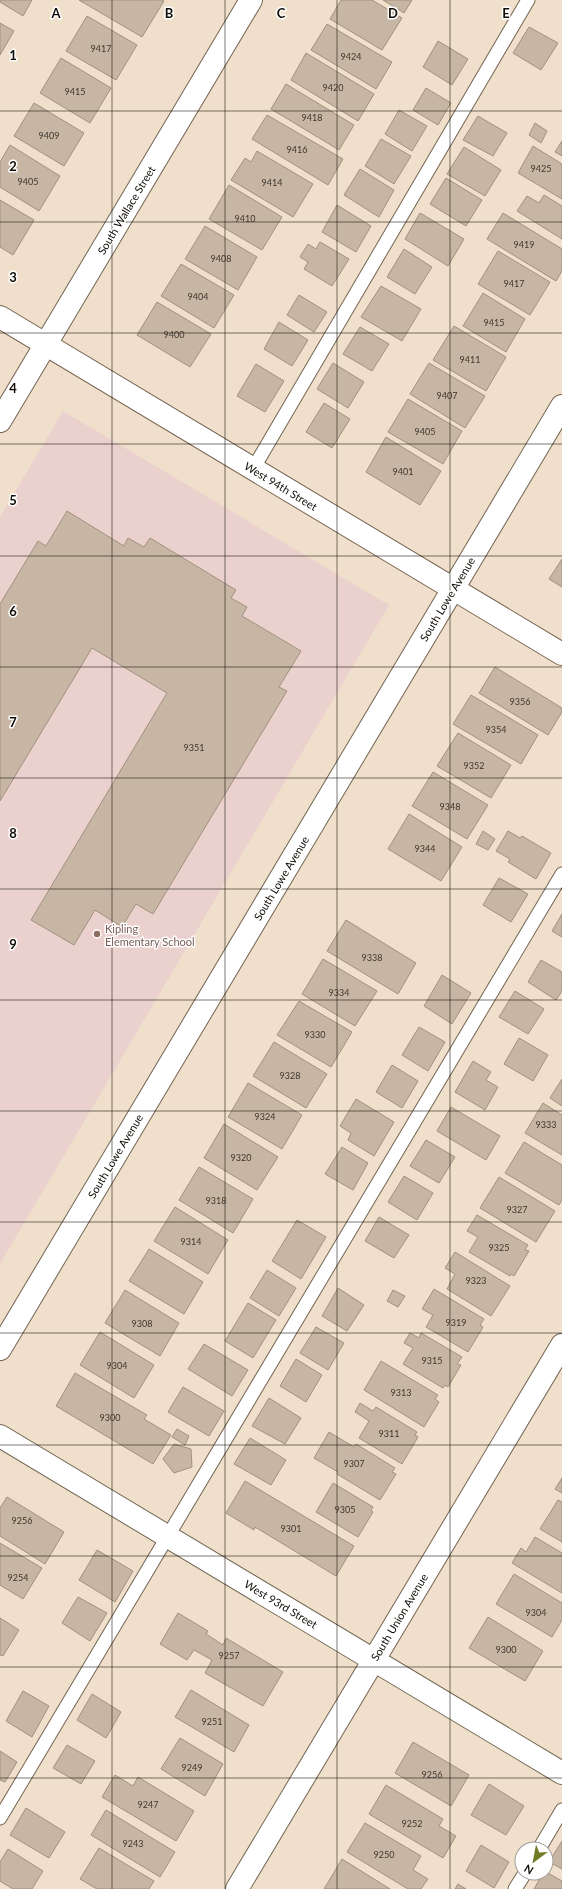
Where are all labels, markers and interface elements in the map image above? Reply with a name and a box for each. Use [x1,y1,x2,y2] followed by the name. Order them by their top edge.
[50,5,61,21] text: A
[165,5,174,21] text: B
[277,5,286,21] text: C
[388,5,398,21] text: D
[502,5,510,21] text: E
[91,43,111,54] house number: 9417
[9,47,17,63] text: 1
[341,51,361,62] house number: 9424
[323,82,343,93] house number: 9420
[65,86,85,97] house number: 9415
[302,112,322,123] house number: 9418
[39,130,59,141] house number: 9409
[287,144,307,155] house number: 9416
[9,158,17,174] text: 2
[94,163,158,257] street label: South Wallace Street
[531,163,551,174] house number: 9425
[18,176,38,187] house number: 9405
[262,177,282,188] house number: 9414
[235,213,255,224] house number: 9410
[514,239,534,250] house number: 9419
[211,253,231,264] house number: 9408
[9,269,17,285] text: 3
[504,278,524,289] house number: 9417
[188,291,208,302] house number: 9404
[484,317,504,328] house number: 9415
[164,329,184,340] house number: 9400
[460,354,480,365] house number: 9411
[9,380,17,396] text: 4
[437,390,457,401] house number: 9407
[415,426,435,437] house number: 9405
[242,459,320,513] street label: West 94th Street
[393,466,413,477] house number: 9401
[9,492,17,508] text: 5
[417,554,477,643] street label: South Lowe Avenue
[9,603,17,619] text: 6
[510,696,530,707] house number: 9356
[9,714,17,730] text: 7
[486,724,506,735] house number: 9354
[184,742,204,753] house number: 9351
[464,760,484,771] house number: 9352
[440,801,460,812] house number: 9348
[9,825,17,841] text: 8
[251,833,311,922] street label: South Lowe Avenue
[415,843,435,854] house number: 9344
[105,922,195,948] place label: Kipling Elementary School
[92,929,102,939] marker: Kipling Elementary School
[9,936,17,952] text: 9
[362,952,382,963] house number: 9338
[329,987,349,998] house number: 9334
[305,1029,325,1040] house number: 9330
[280,1070,300,1081] house number: 9328
[85,1111,145,1200] street label: South Lowe Avenue
[255,1111,275,1122] house number: 9324
[536,1119,556,1130] house number: 9333
[231,1152,251,1163] house number: 9320
[206,1195,226,1206] house number: 9318
[507,1204,527,1215] house number: 9327
[181,1236,201,1247] house number: 9314
[489,1242,509,1253] house number: 9325
[466,1275,486,1286] house number: 9323
[446,1317,466,1328] house number: 9319
[132,1318,152,1329] house number: 9308
[422,1355,442,1366] house number: 9315
[107,1360,127,1371] house number: 9304
[391,1387,411,1398] house number: 9313
[100,1412,120,1423] house number: 9300
[379,1428,399,1439] house number: 9311
[344,1458,364,1469] house number: 9307
[335,1504,355,1515] house number: 9305
[12,1515,32,1526] house number: 9256
[281,1523,301,1534] house number: 9301
[368,1571,430,1663] street label: South Union Avenue
[8,1572,28,1583] house number: 9254
[242,1577,320,1631] street label: West 93rd Street
[526,1607,546,1618] house number: 9304
[496,1644,516,1655] house number: 9300
[219,1650,239,1661] house number: 9257
[202,1716,222,1727] house number: 9251
[182,1762,202,1773] house number: 9249
[422,1769,442,1780] house number: 9256
[138,1799,158,1810] house number: 9247
[402,1818,422,1829] house number: 9252
[123,1838,143,1849] house number: 9243
[514,1841,554,1881] north arrow
[374,1849,394,1860] house number: 9250
[521,1862,535,1878] text: N

